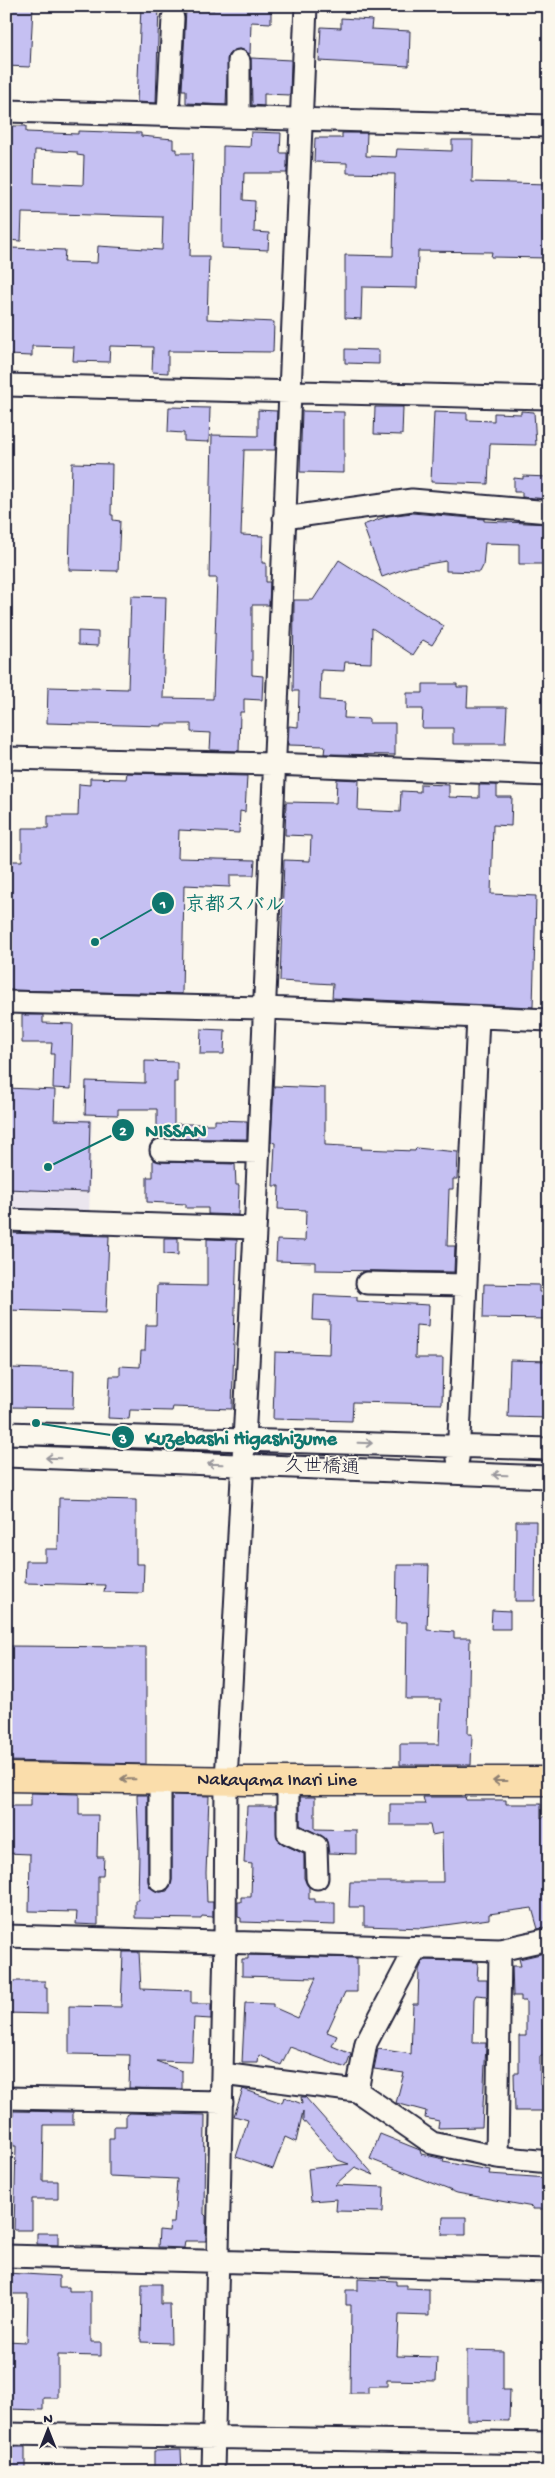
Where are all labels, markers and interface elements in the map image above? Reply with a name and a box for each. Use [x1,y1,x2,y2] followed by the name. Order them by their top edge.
[150,885,295,920] callout: 京都スバル
[185,893,285,918] text: 京都スバル
[159,896,166,914] text: 1
[110,1112,217,1147] callout: NISSAN
[145,1122,207,1145] text: NISSAN
[119,1123,127,1141] text: 2
[111,1420,347,1455] callout: Kuzebashi Higashizume
[144,1429,338,1452] text: Kuzebashi Higashizume
[118,1431,127,1449] text: 3
[356,1438,372,1448] one-way arrow
[45,1453,61,1462] one-way arrow
[284,1455,360,1481] street label: 久世橋通
[207,1460,223,1469] one-way arrow
[492,1470,508,1480] one-way arrow
[197,1769,357,1793] street label: Nakayama Inari Line
[120,1774,136,1784] one-way arrow
[492,1776,508,1786] one-way arrow
[22,2406,72,2456] north arrow
[43,2411,53,2428] text: N

